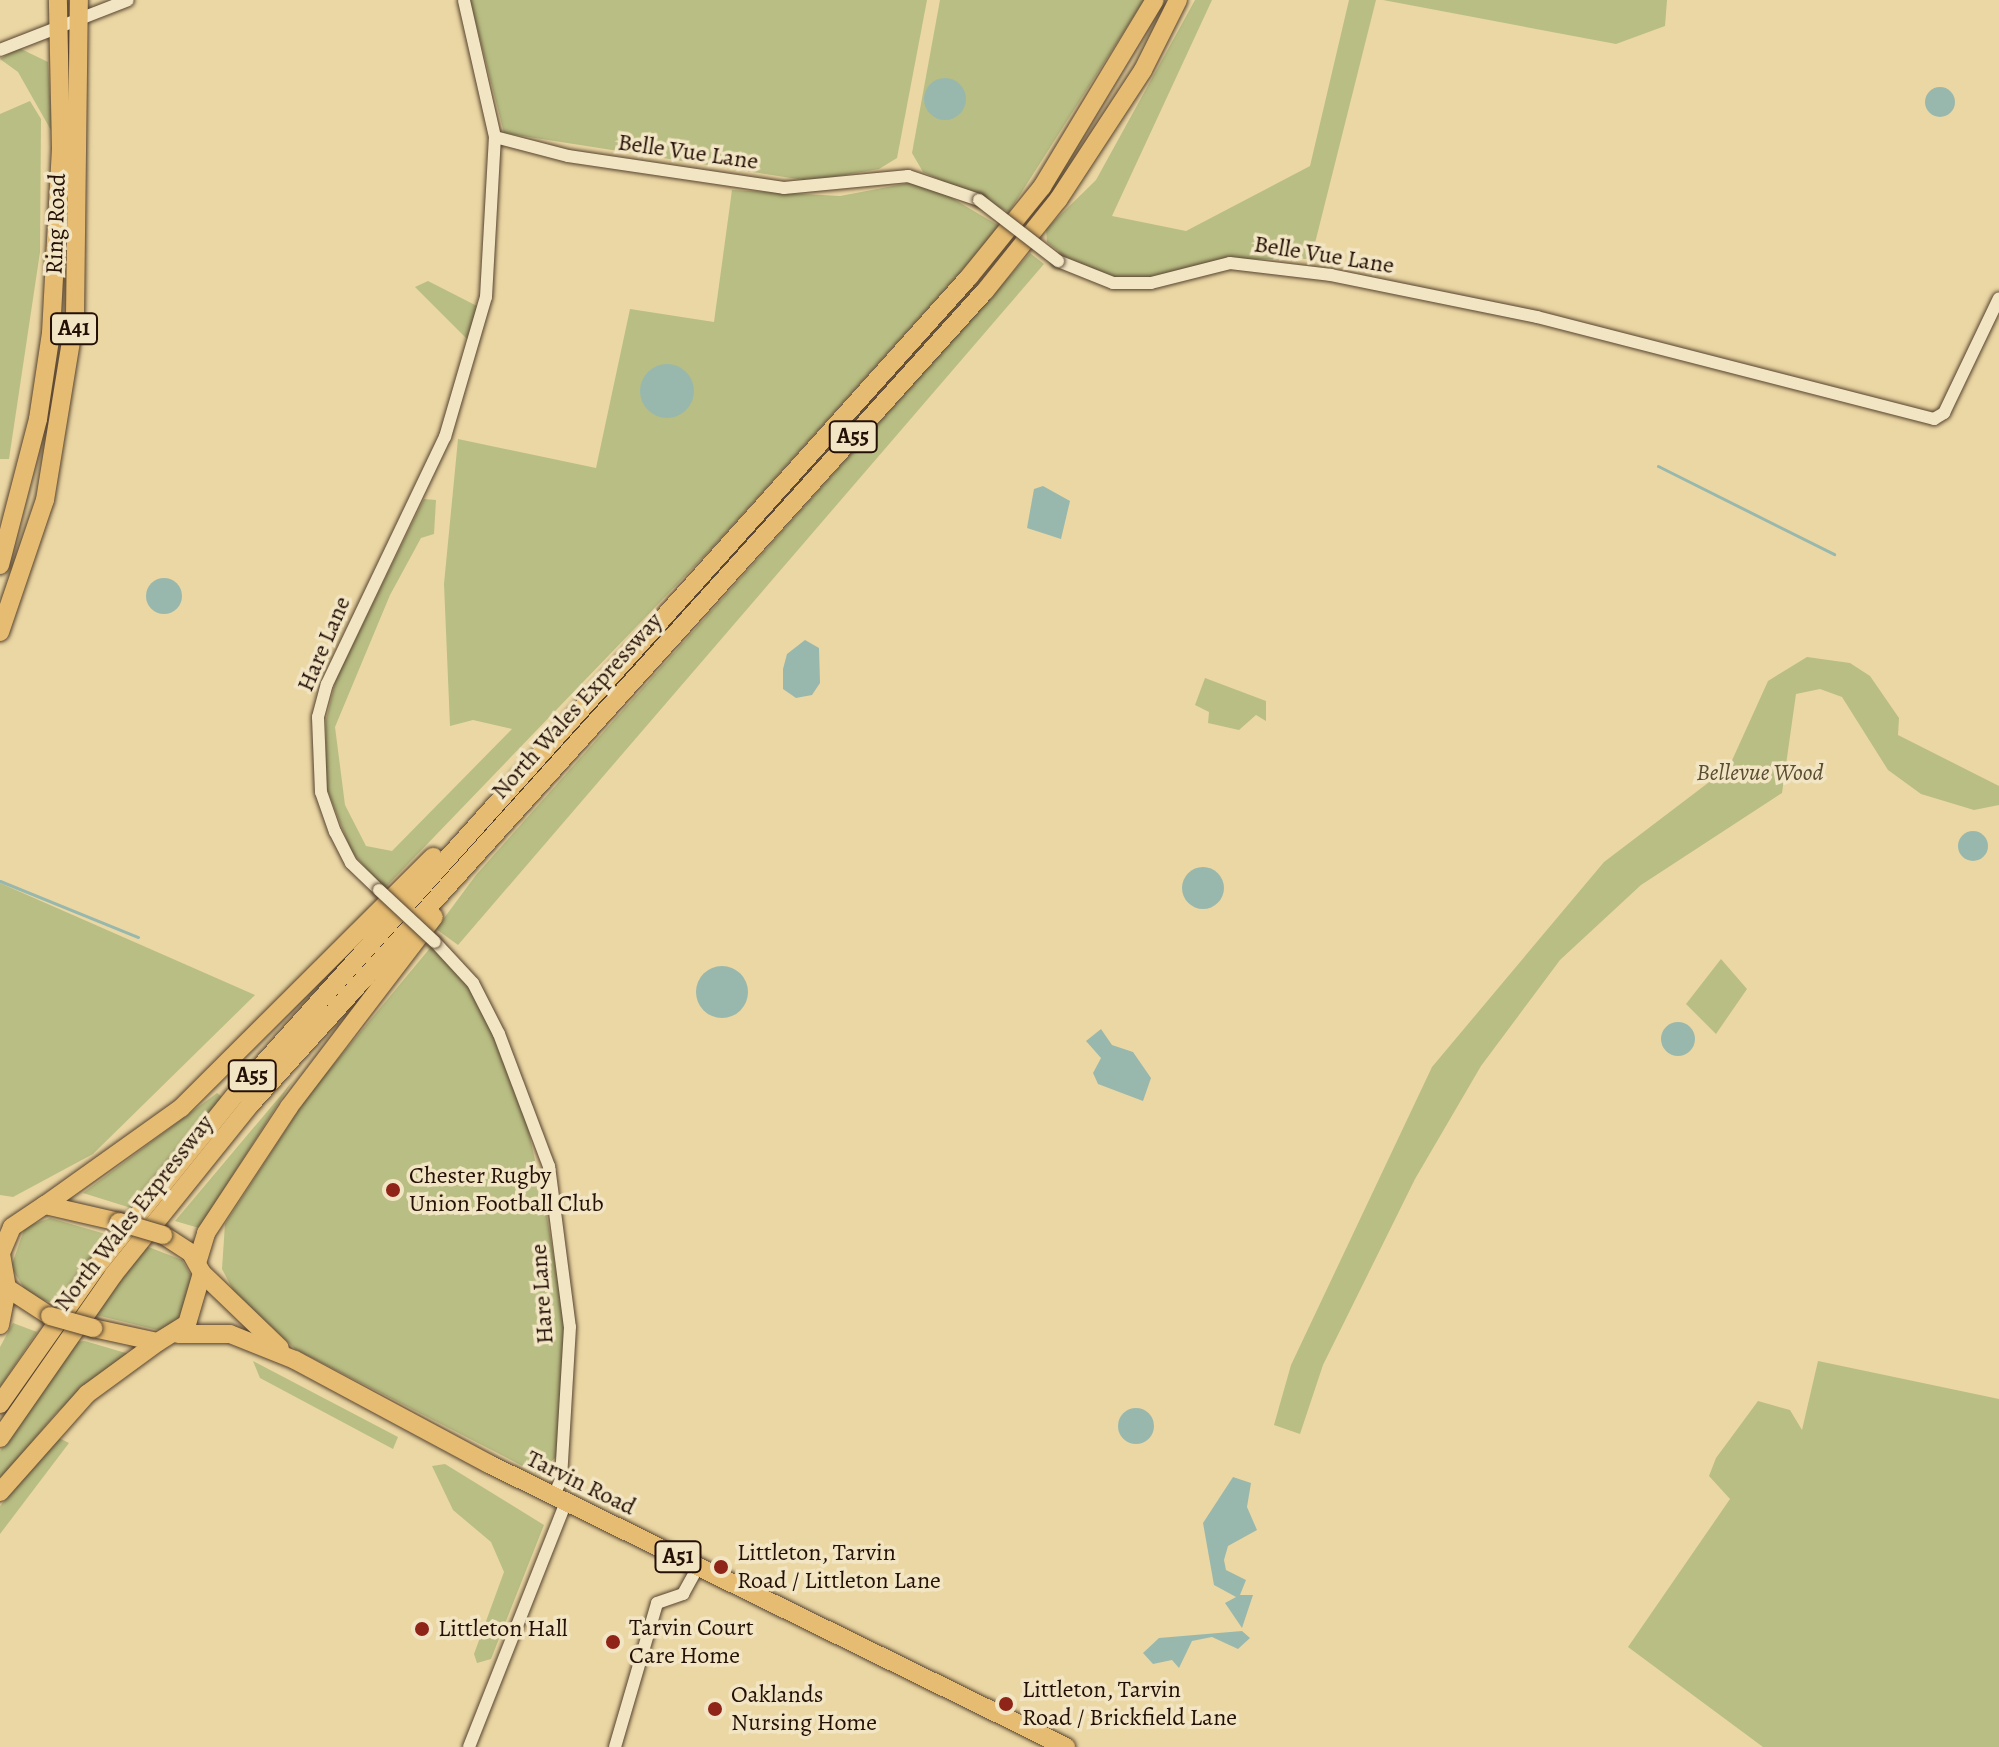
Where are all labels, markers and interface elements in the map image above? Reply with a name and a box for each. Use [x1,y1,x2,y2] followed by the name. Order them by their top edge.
[616,128,760,176] street label: Belle Vue Lane
[40,173,72,275] street label: Ring Road
[1252,230,1396,280] street label: Belle Vue Lane
[50,311,98,347] road number: A41
[827,419,879,455] road number: A55
[291,592,357,696] street label: Hare Lane
[486,607,668,805] street label: North Wales Expressway
[1696,759,1824,787] park label: Bellevue Wood
[226,1058,278,1094] road number: A55
[48,1109,220,1317] street label: North Wales Expressway
[409,1162,604,1218] place label: Chester Rugby Union Football Club
[384,1181,402,1199] marker: Chester Rugby Union Football Club
[524,1243,560,1345] street label: Hare Lane
[522,1444,640,1522] street label: Tarvin Road
[654,1539,702,1575] road number: A51
[737,1539,941,1595] place label: Littleton, Tarvin Road / Littleton Lane
[712,1558,730,1576] marker: Littleton, Tarvin Road / Littleton Lane
[629,1614,754,1670] place label: Tarvin Court Care Home
[438,1615,568,1643] place label: Littleton Hall
[413,1620,431,1638] marker: Littleton Hall
[604,1633,622,1651] marker: Tarvin Court Care Home
[1022,1676,1237,1732] place label: Littleton, Tarvin Road / Brickfield Lane
[731,1681,877,1737] place label: Oaklands Nursing Home
[997,1695,1015,1713] marker: Littleton, Tarvin Road / Brickfield Lane
[706,1700,724,1718] marker: Oaklands Nursing Home

